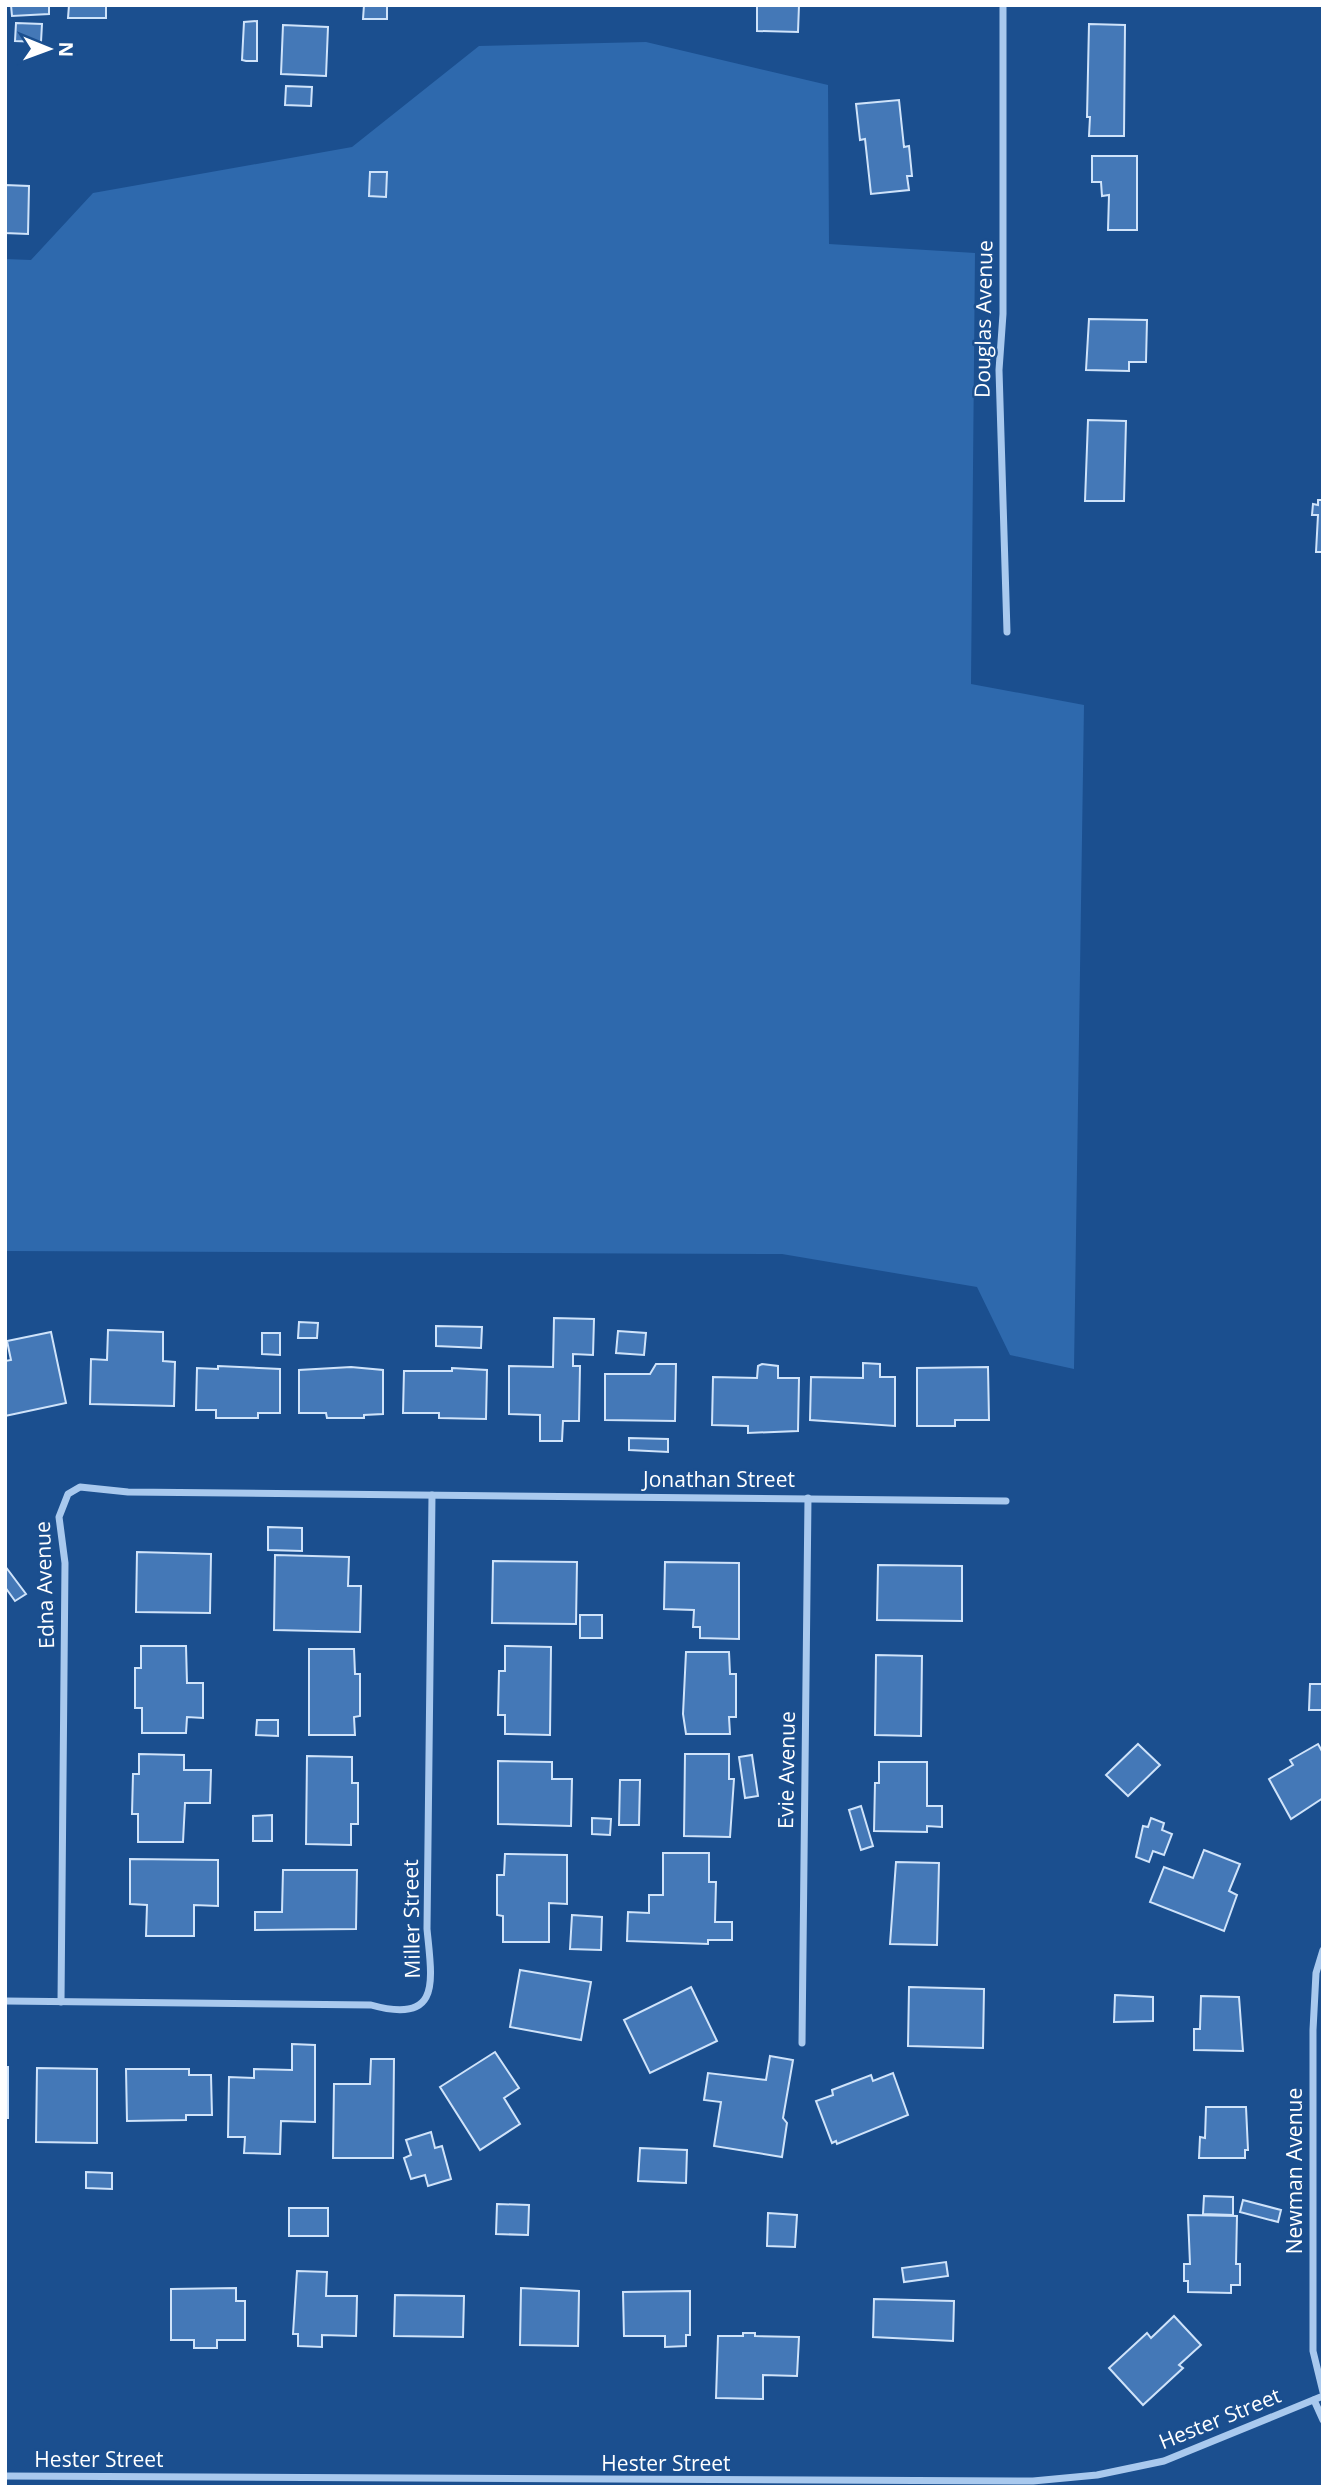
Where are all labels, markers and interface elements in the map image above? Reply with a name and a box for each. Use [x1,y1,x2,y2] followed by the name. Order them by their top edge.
[14,14,84,84] north arrow
[53,41,79,57] text: N
[968,240,998,398] street label: Douglas Avenue
[641,1465,795,1493] street label: Jonathan Street
[28,1521,60,1649] street label: Edna Avenue
[771,1711,801,1829] street label: Evie Avenue
[396,1859,426,1979] street label: Miller Street
[1280,2088,1308,2254] street label: Newman Avenue
[1154,2381,1285,2455] street label: Hester Street
[34,2445,164,2473] street label: Hester Street
[601,2449,731,2477] street label: Hester Street

